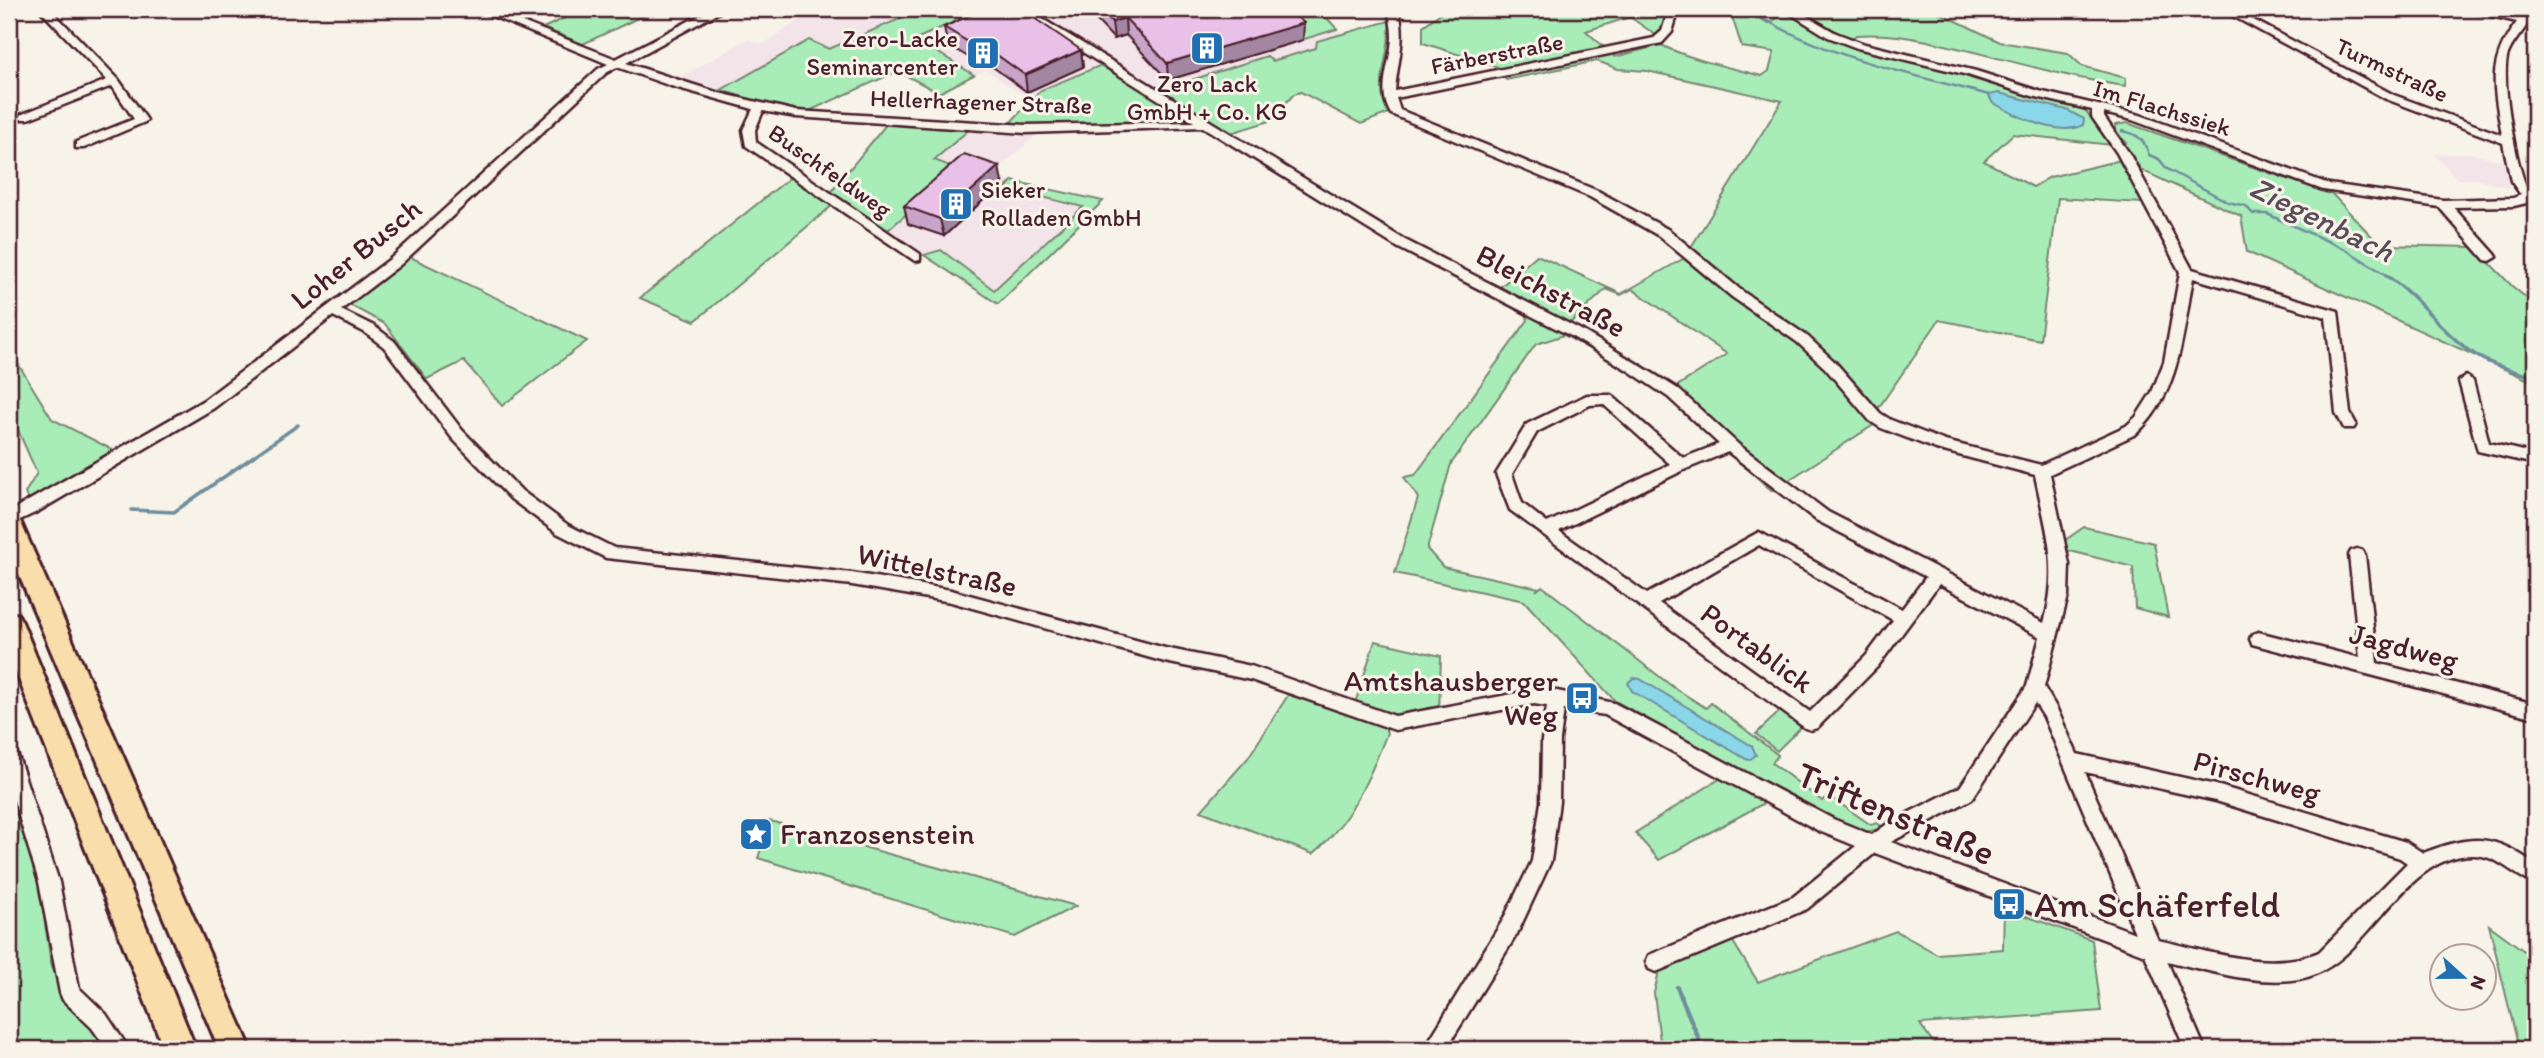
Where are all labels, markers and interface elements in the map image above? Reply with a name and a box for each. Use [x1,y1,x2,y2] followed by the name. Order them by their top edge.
[807,24,958,81] place label: Zero-Lacke Seminarcenter
[1428,26,1566,81] street label: Färberstraße
[1188,29,1226,67] building icon: Zero Lack GmbH + Co. KG
[2331,31,2453,108] street label: Turmstraße
[964,34,1002,72] building icon: Zero-Lacke Seminarcenter
[1127,69,1287,126] place label: Zero Lack GmbH + Co. KG
[2090,73,2235,142] street label: Im Flachssiek
[870,83,1093,120] street label: Hellerhagener Straße
[763,118,898,224] street label: Buschfeldweg
[2244,168,2401,270] water label: Ziegenbach
[981,175,1142,232] place label: Sieker Rolladen GmbH
[937,185,975,223] building icon: Sieker Rolladen GmbH
[283,190,429,318] street label: Loher Busch
[1470,236,1632,345] street label: Bleichstraße
[854,535,1020,604] street label: Wittelstraße
[1694,594,1821,701] street label: Portablick
[2346,614,2463,679] street label: Jagdweg
[1344,662,1559,733] place label: Amtshausberger Weg
[1563,679,1601,717] bus stop icon: Amtshausberger Weg
[2189,742,2325,811] street label: Pirschweg
[1790,752,2002,874] street label: Triftenstraße
[737,815,775,853] place icon: Franzosenstein
[780,815,974,852] place label: Franzosenstein
[2034,882,2280,926] place label: Am Schäferfeld
[1990,885,2028,923] bus stop icon: Am Schäferfeld
[2428,942,2498,1012] north arrow
[2465,973,2491,993] text: N

